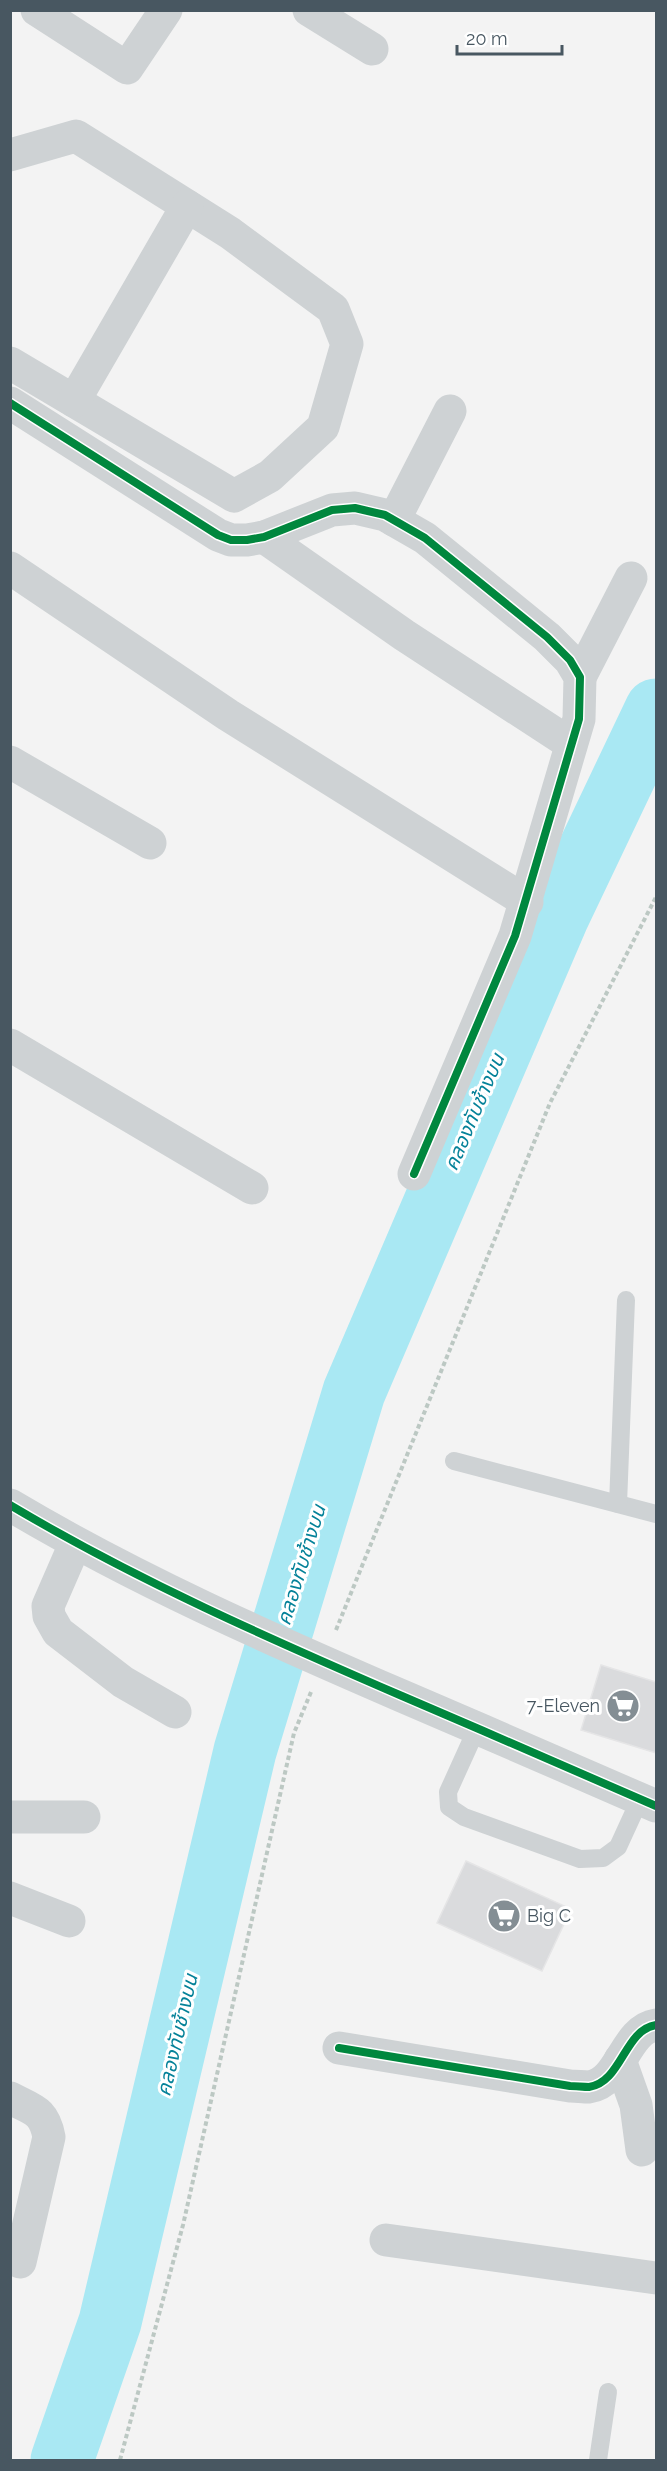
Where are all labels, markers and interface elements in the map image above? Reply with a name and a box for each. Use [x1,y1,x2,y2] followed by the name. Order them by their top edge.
[457,18,562,56] scale bar
[466,28,508,49] text: 20 m
[439,1048,510,1174] water label: คลองทับช้างบน
[271,1500,331,1628] water label: คลองทับช้างบน
[605,1688,641,1724] supermarket icon: 7-Eleven
[527,1695,600,1716] place label: 7-Eleven
[486,1898,522,1934] supermarket icon: Big C
[527,1905,571,1926] place label: Big C
[151,1970,203,2098] water label: คลองทับช้างบน

